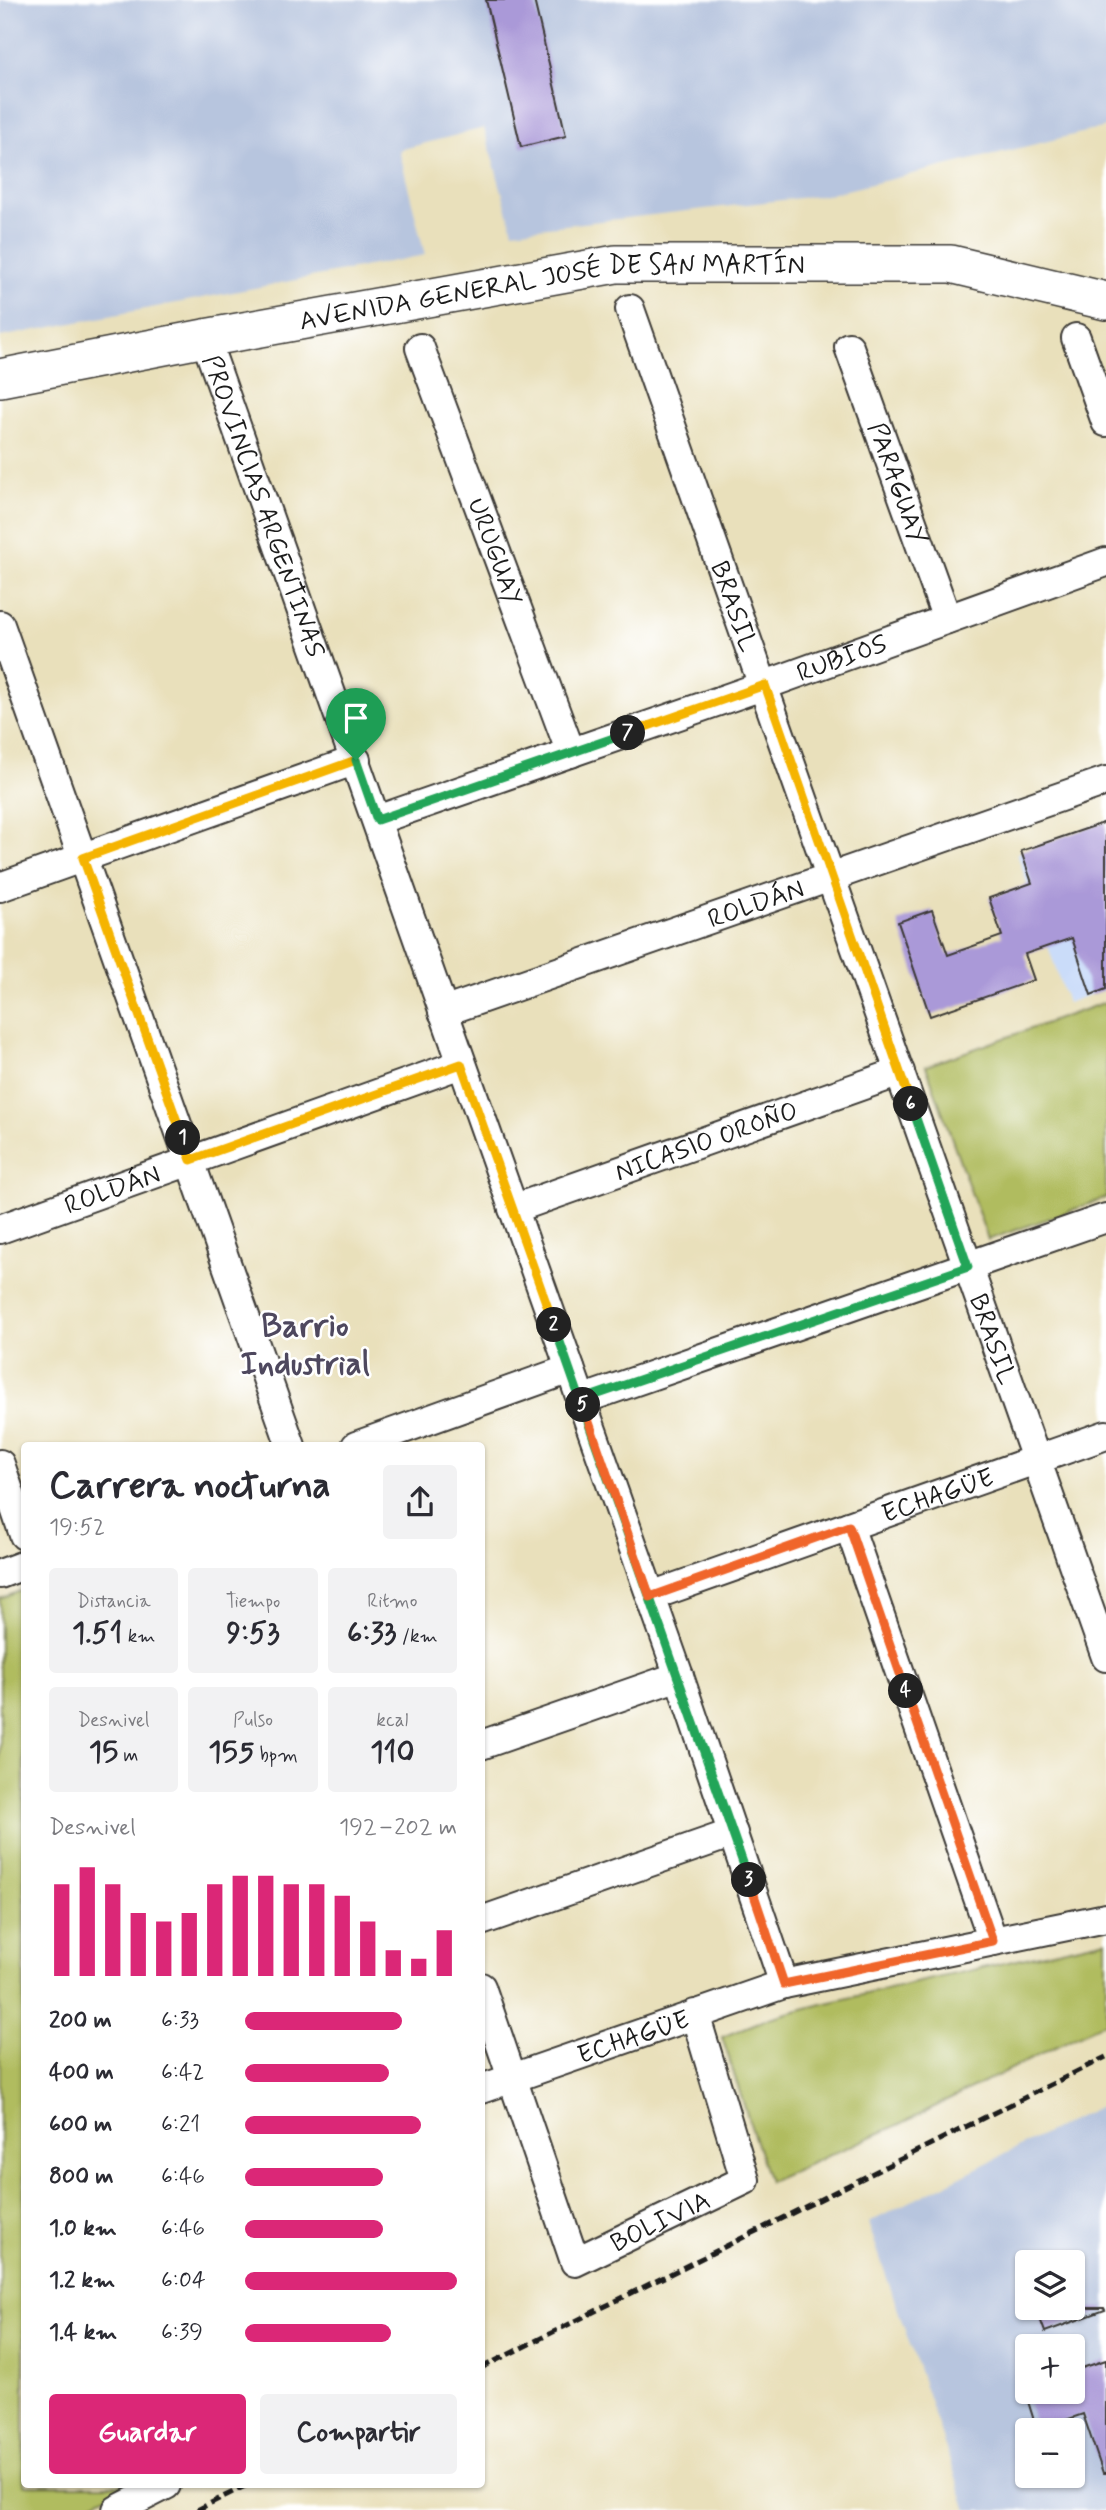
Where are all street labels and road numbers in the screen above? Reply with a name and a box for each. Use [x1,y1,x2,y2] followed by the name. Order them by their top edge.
[297,248,805,340] street label: AVENIDA GENERAL JOSÉ DE SAN MARTÍN
[193,351,332,663] street label: PROVINCIAS ARGENTINAS
[859,418,934,550] street label: PARAGUAY
[458,493,530,611] street label: URUGUAY
[701,557,765,657] street label: BRASIL
[792,627,892,691] street label: RUBIOS
[704,873,809,937] street label: ROLDÁN
[611,1094,803,1190] street label: NICASIO OROÑO
[60,1158,165,1224] street label: ROLDÁN
[960,1290,1023,1389] street label: BRASIL
[878,1461,999,1532] street label: ECHAGÜE
[573,2003,694,2073] street label: ECHAGÜE
[605,2184,717,2261] street label: BOLIVIA

